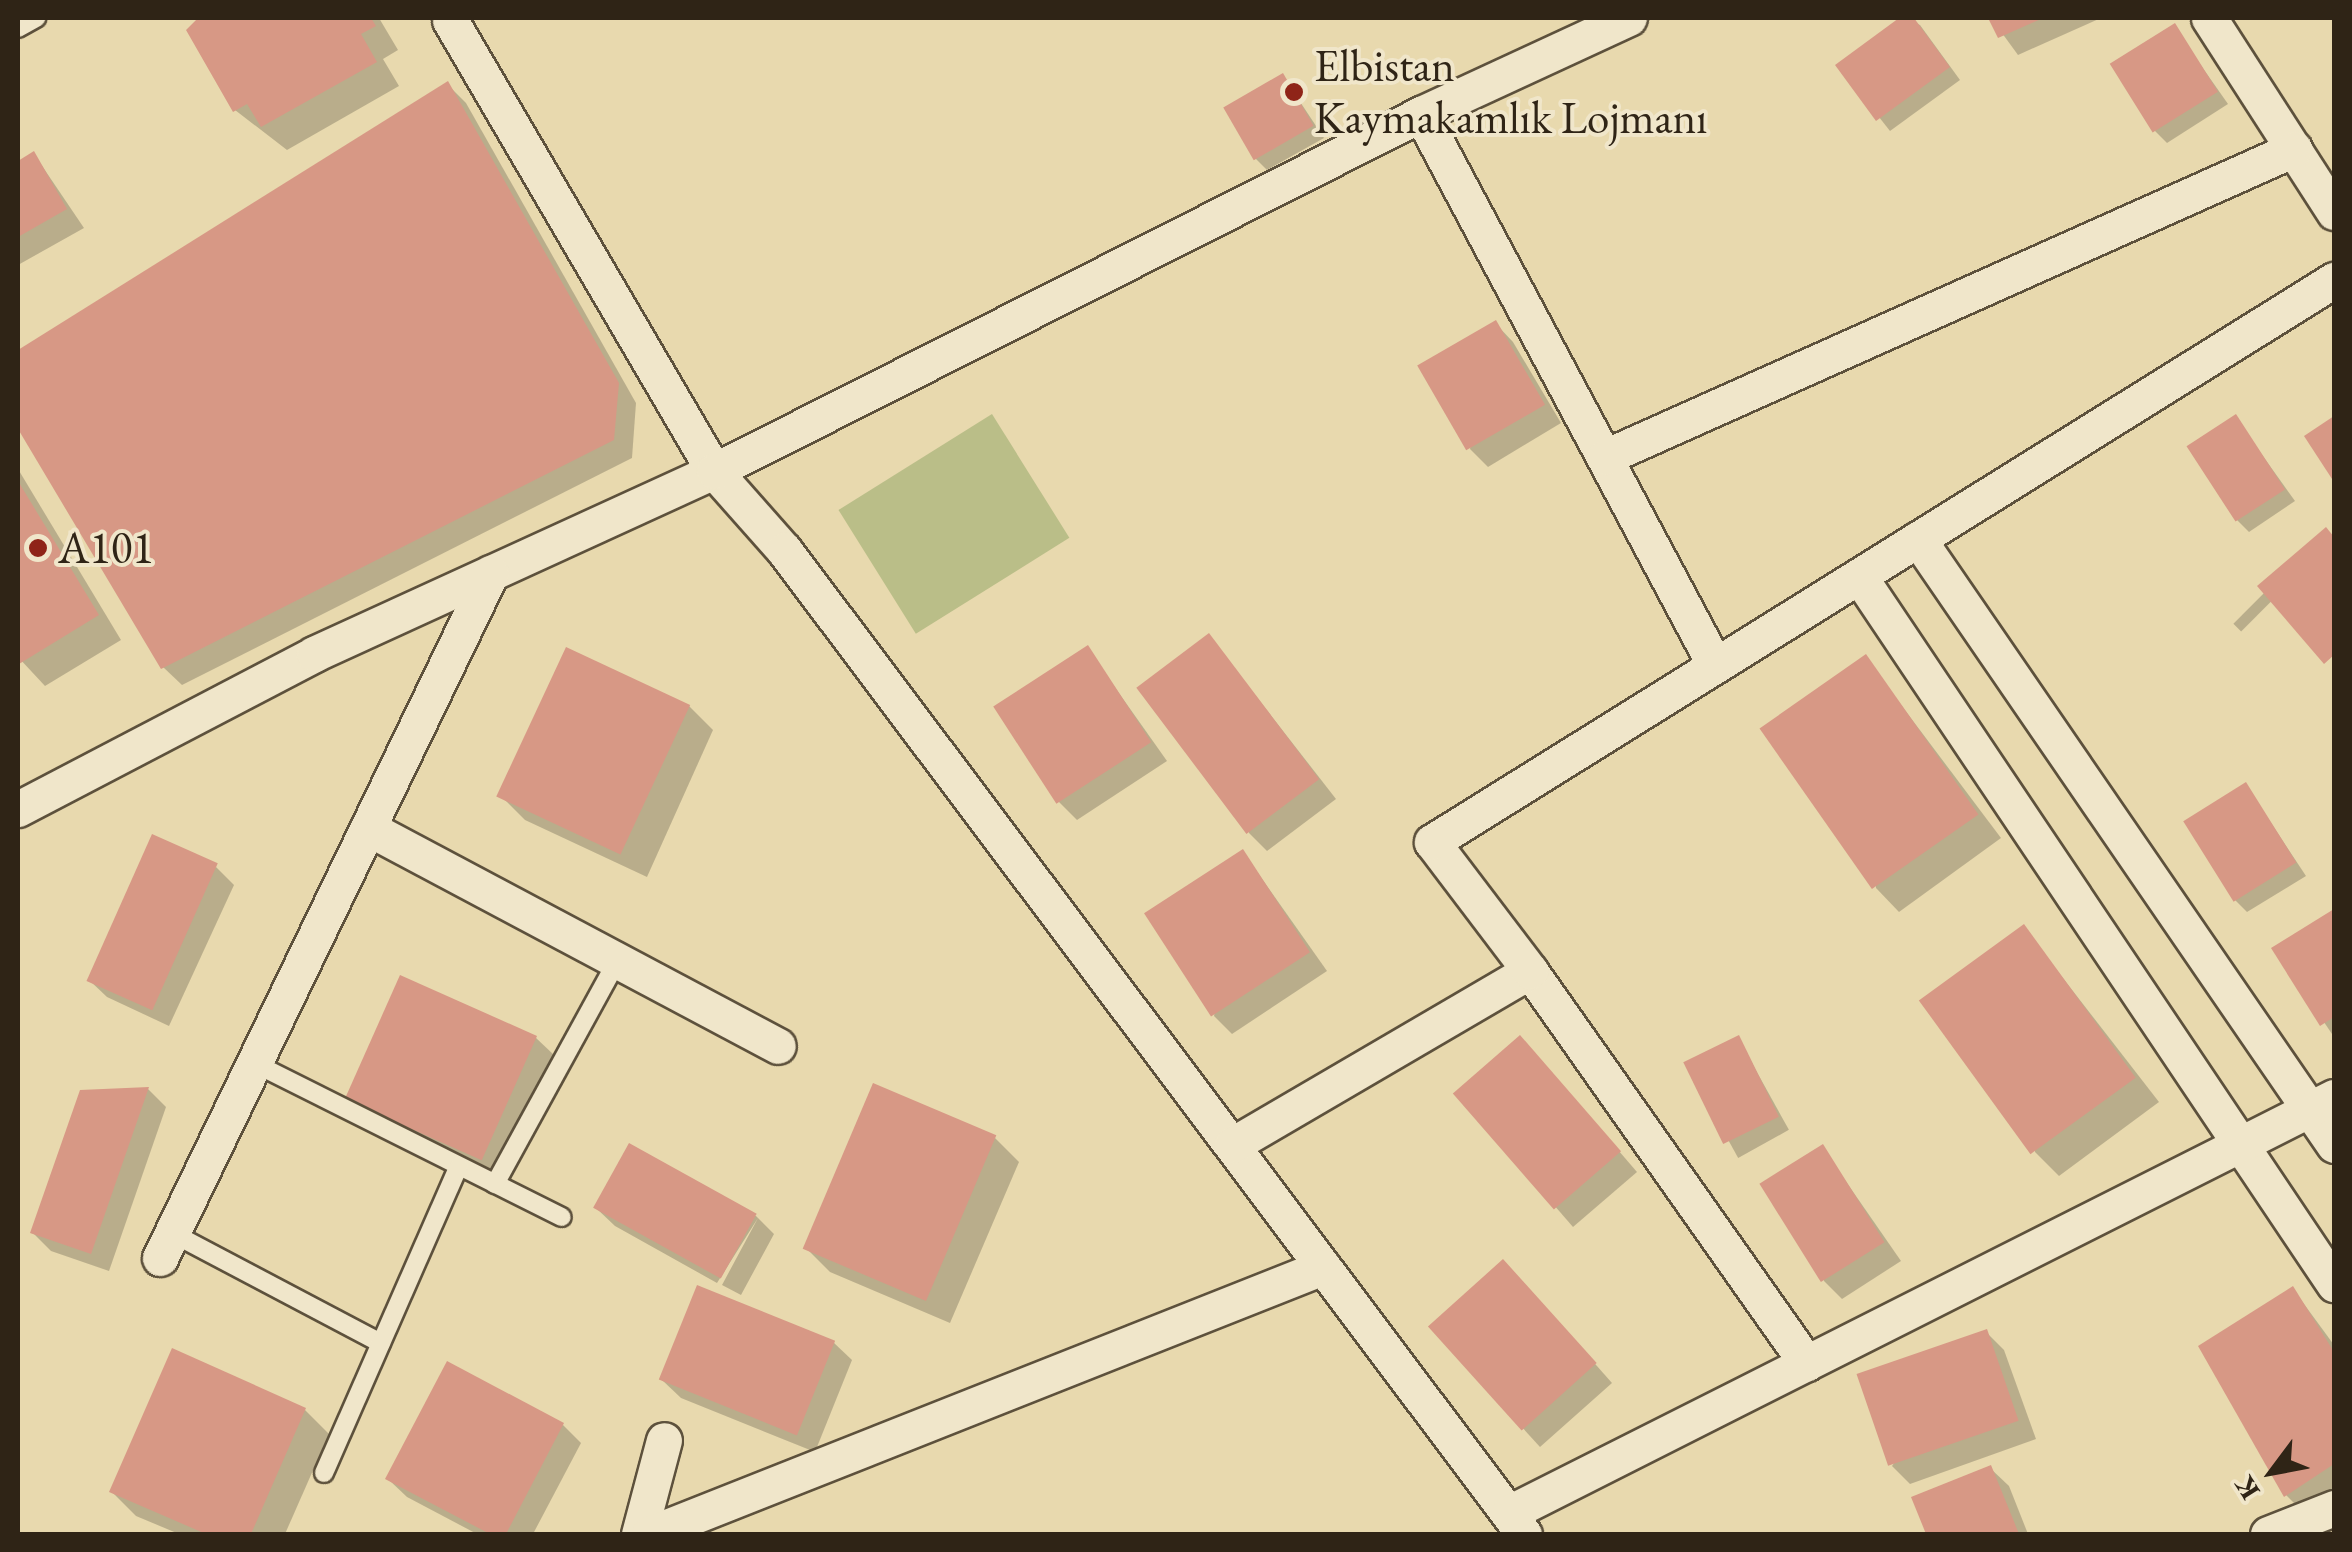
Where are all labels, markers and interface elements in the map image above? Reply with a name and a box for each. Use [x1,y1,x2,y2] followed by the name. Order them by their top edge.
[1314,39,1707,145] place label: Elbistan Kaymakamlık Lojmanı
[1283,81,1305,103] marker: Elbistan Kaymakamlık Lojmanı
[58,521,154,575] place label: A101
[27,537,49,559] marker: A101
[2222,1422,2322,1522] north arrow
[2226,1469,2267,1506] text: K

